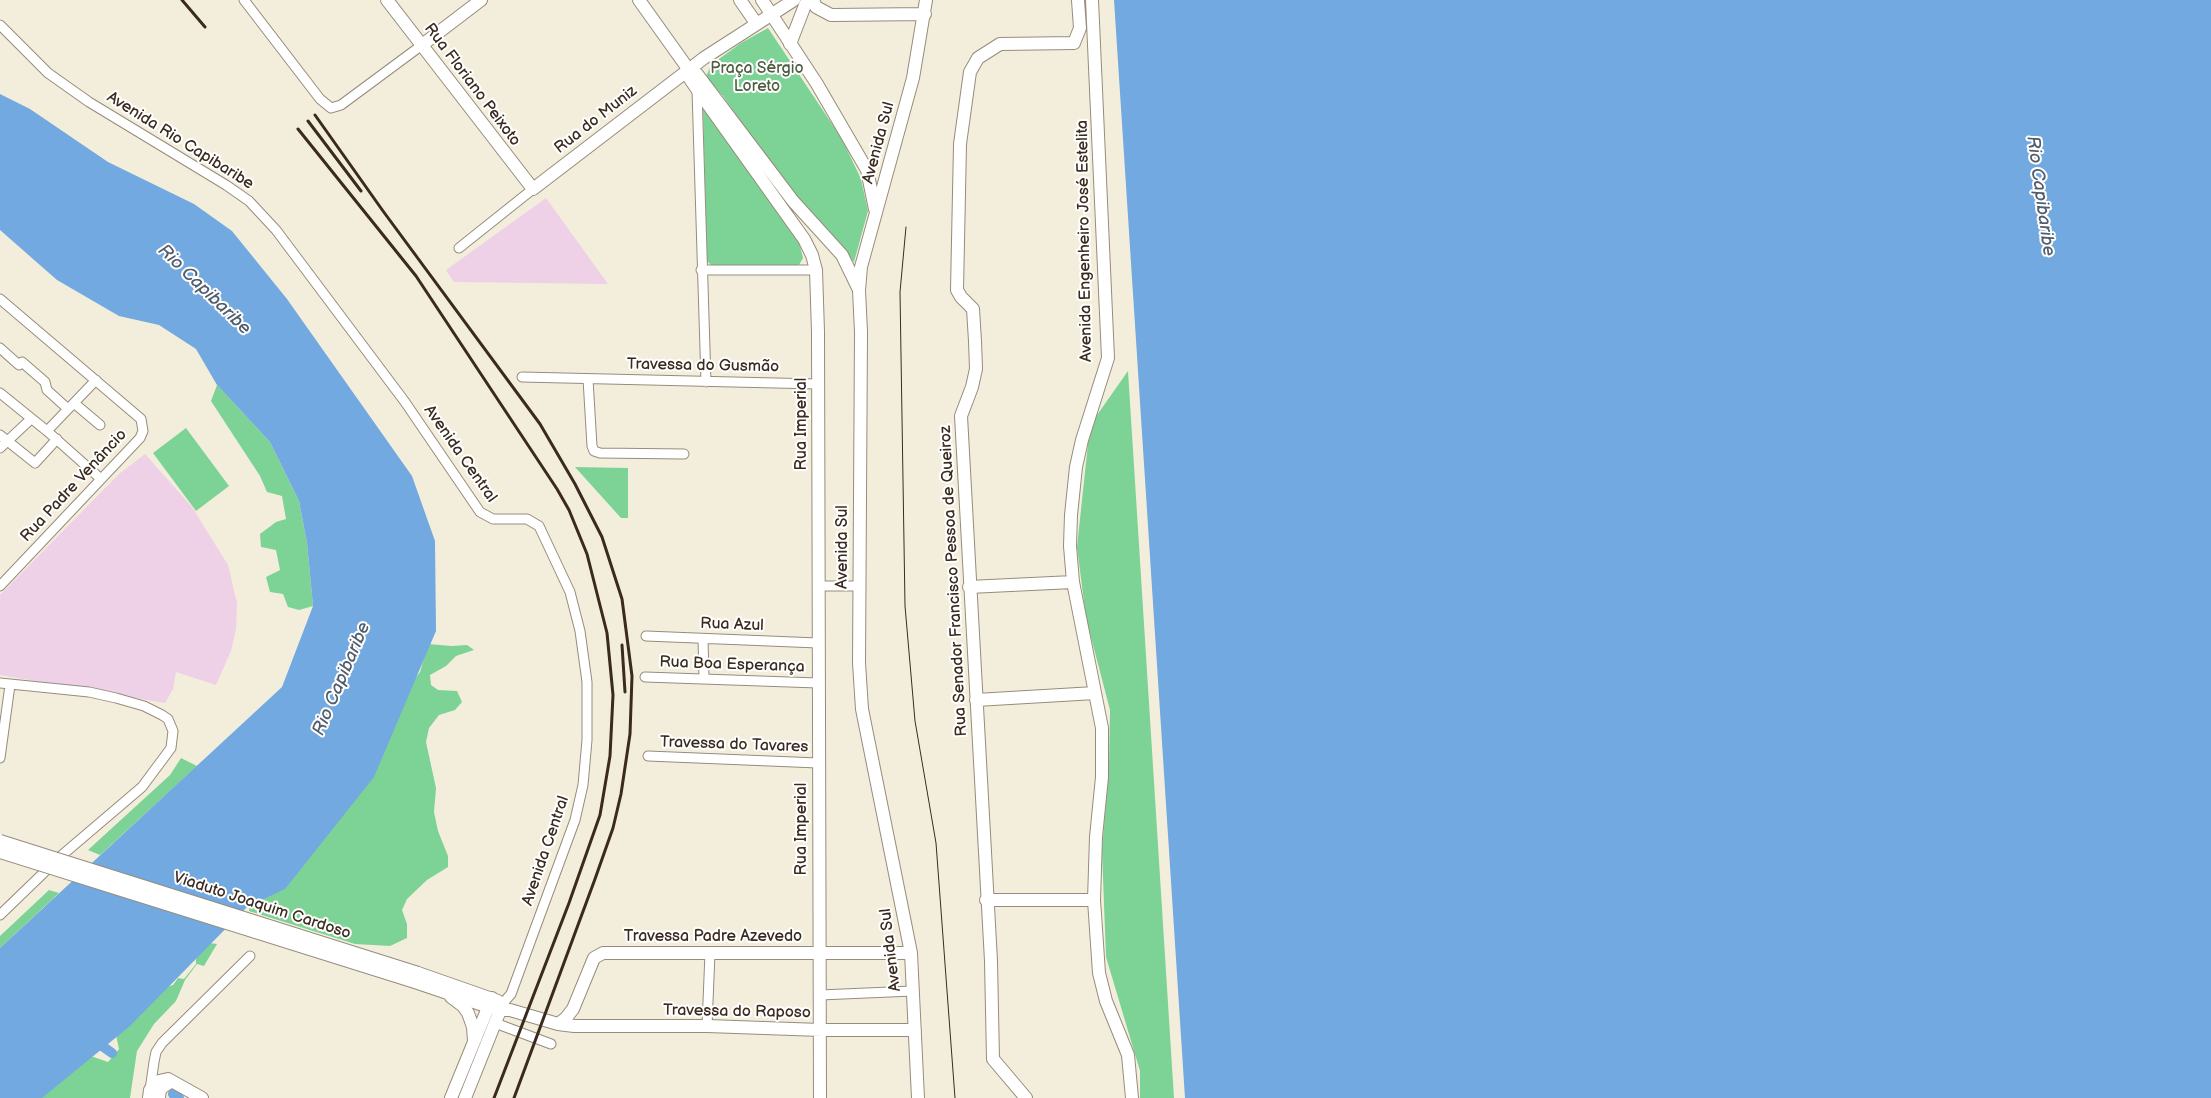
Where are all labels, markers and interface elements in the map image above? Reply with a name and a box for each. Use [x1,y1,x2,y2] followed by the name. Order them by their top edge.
[420,20,524,150] street label: Rua Floriano Peixoto
[710,59,804,97] park label: Praça Sérgio Loreto
[551,82,641,158] street label: Rua do Muniz
[103,88,257,194] street label: Avenida Rio Capibaribe
[859,100,899,186] street label: Avenida Sul
[1073,120,1097,362] street label: Avenida Engenheiro José Estelita
[2021,135,2059,257] water label: Rio Capibaribe
[153,240,255,340] water label: Rio Capibaribe
[627,355,779,377] street label: Travessa do Gusmão
[792,378,812,470] street label: Rua Imperial
[419,402,501,506] street label: Avenida Central
[936,425,972,737] street label: Rua Senador Francisco Pessoa de Queiroz
[17,426,131,546] street label: Rua Padre Venâncio
[833,505,853,589] street label: Avenida Sul
[700,614,764,636] street label: Rua Azul
[308,619,376,739] water label: Rio Capibaribe
[659,653,805,677] street label: Rua Boa Esperança
[659,733,809,757] street label: Travessa do Tavares
[792,783,812,875] street label: Rua Imperial
[518,794,574,908] street label: Avenida Central
[171,868,353,944] street label: Viaduto Joaquim Cardoso
[876,907,906,993] street label: Avenida Sul
[624,927,802,947] street label: Travessa Padre Azevedo
[663,1001,811,1023] street label: Travessa do Raposo

